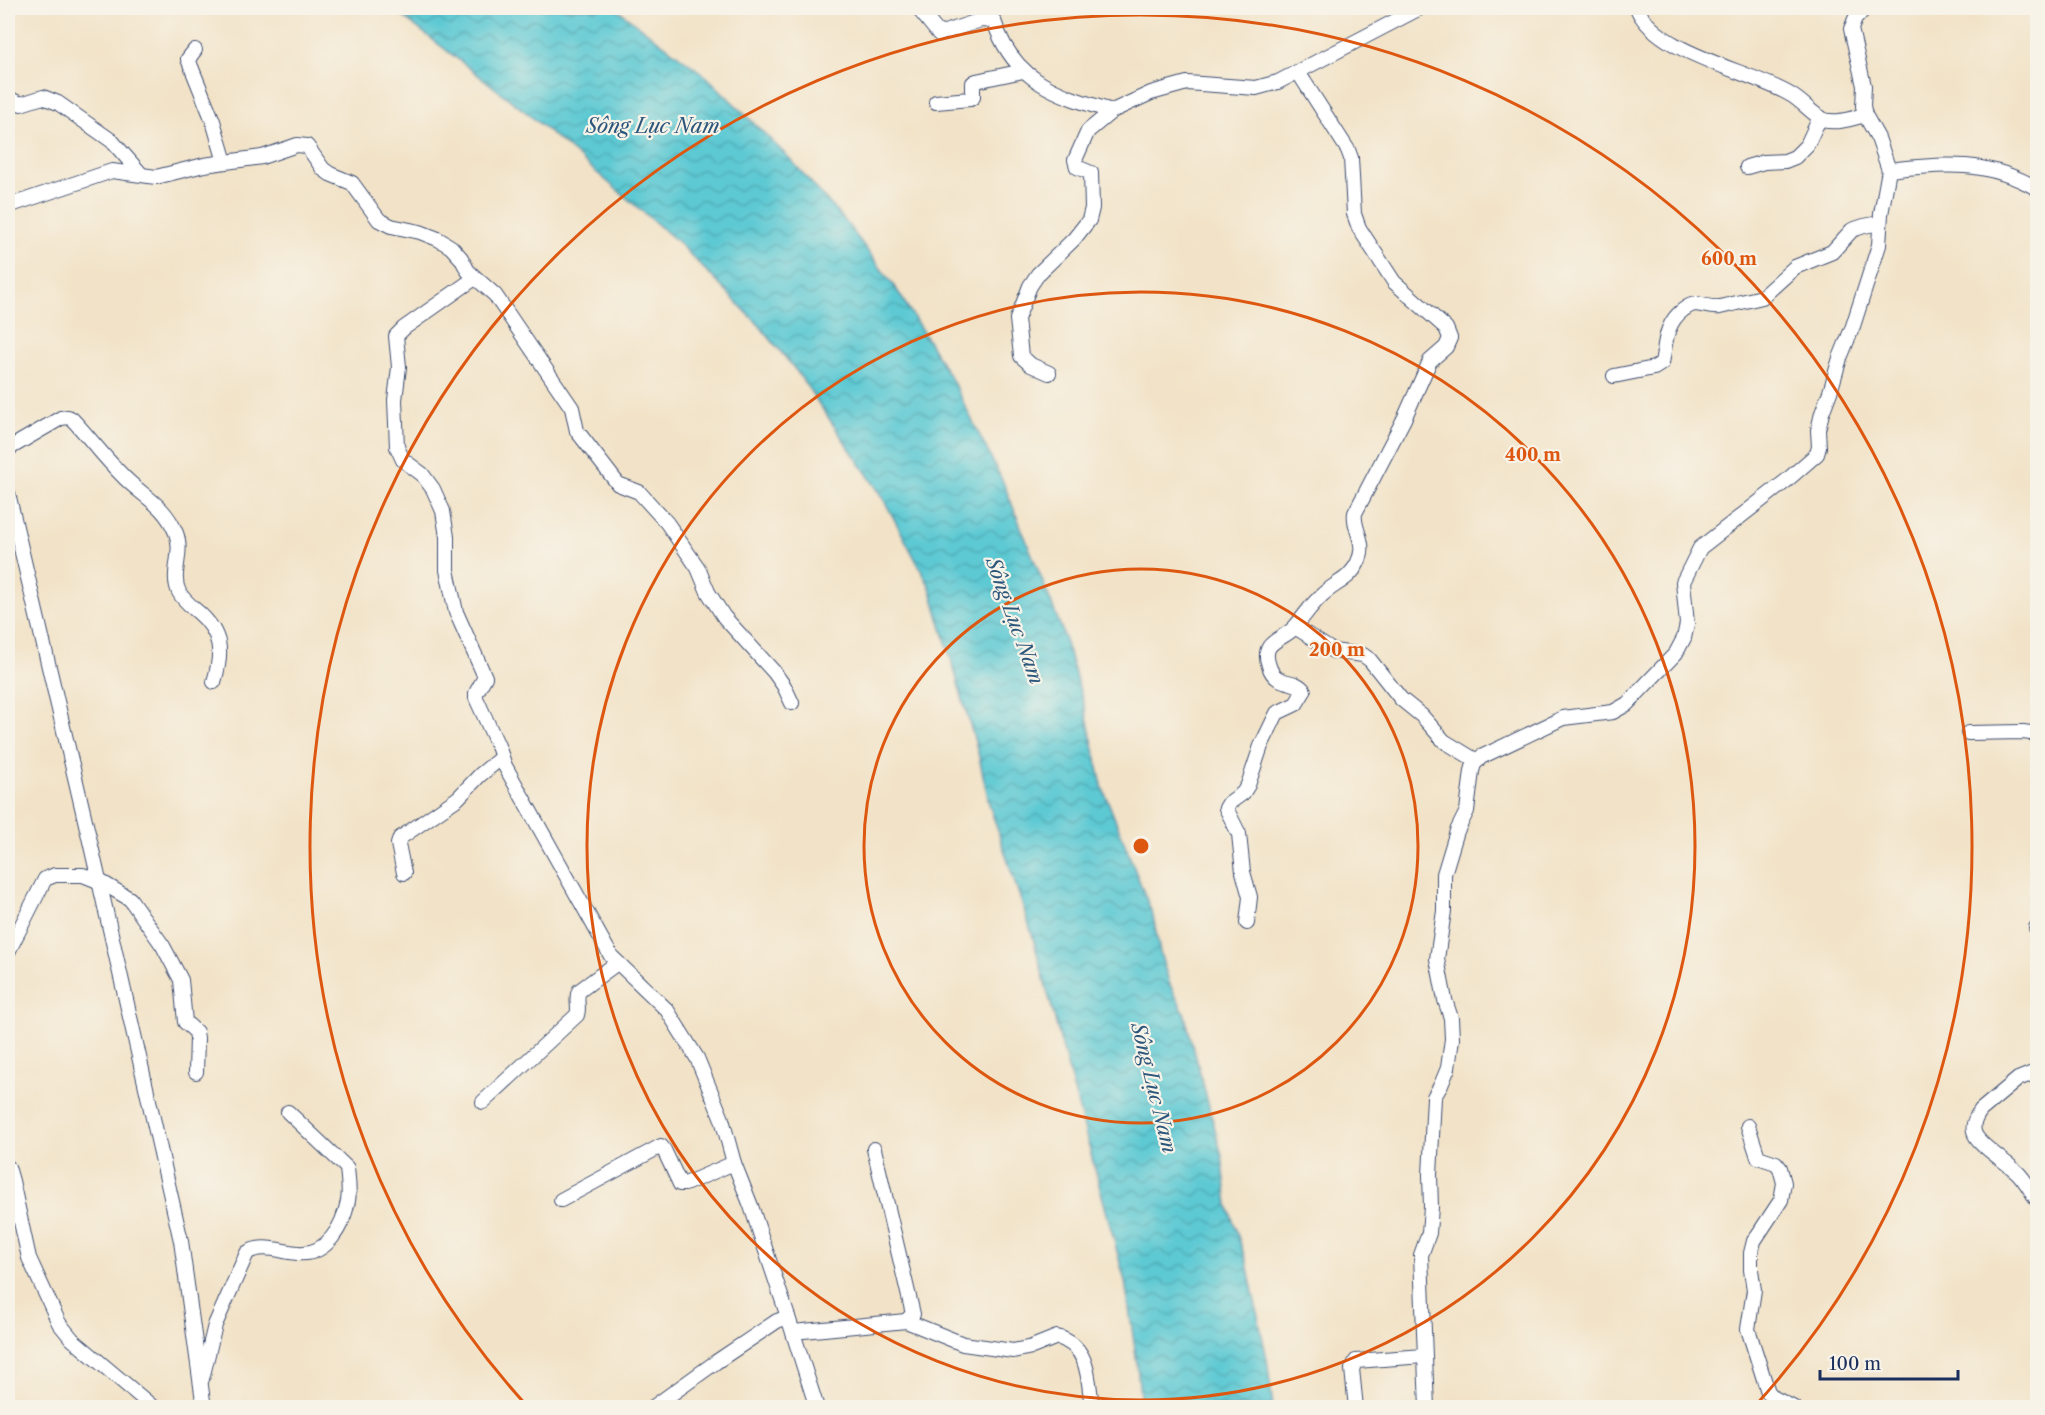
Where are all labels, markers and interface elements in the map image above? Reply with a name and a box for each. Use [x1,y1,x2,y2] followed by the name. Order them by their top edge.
[585,114,720,138] water label: Sông Lục Nam
[1701,248,1757,270] text: 600 m
[1505,444,1561,466] text: 400 m
[981,553,1049,688] water label: Sông Lục Nam
[1309,639,1365,661] text: 200 m
[1131,836,1151,856] centre of rings
[1126,1019,1182,1156] water label: Sông Lục Nam
[1820,1343,1958,1381] scale bar
[1829,1353,1881,1375] text: 100 m

